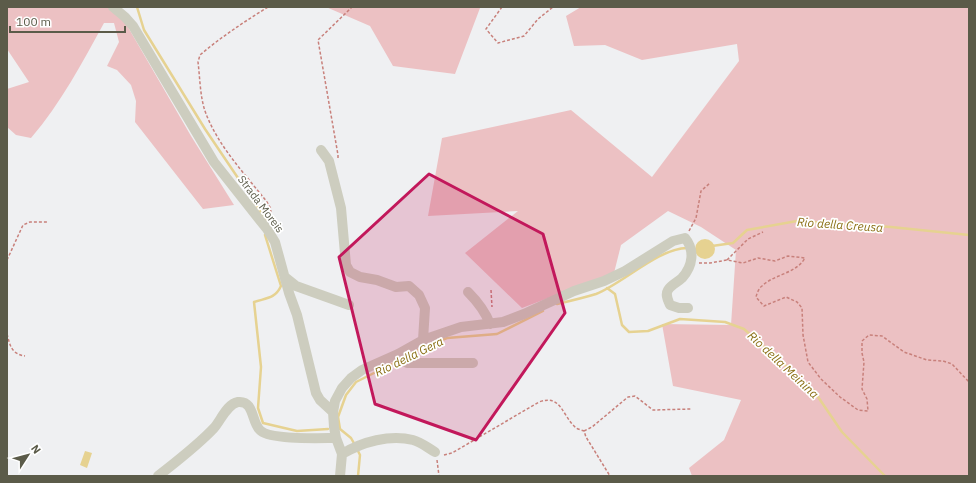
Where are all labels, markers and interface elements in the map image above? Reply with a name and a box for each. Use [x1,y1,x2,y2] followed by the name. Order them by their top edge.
[10,8,125,34] scale bar
[16,14,51,29] text: 100 m
[235,173,287,235] street label: Strada Moreis
[796,214,884,235] water label: Rio della Creusa
[745,328,822,401] water label: Rio della Meinina
[372,333,446,380] water label: Rio della Gera
[8,435,48,475] north arrow
[28,442,44,456] text: N

